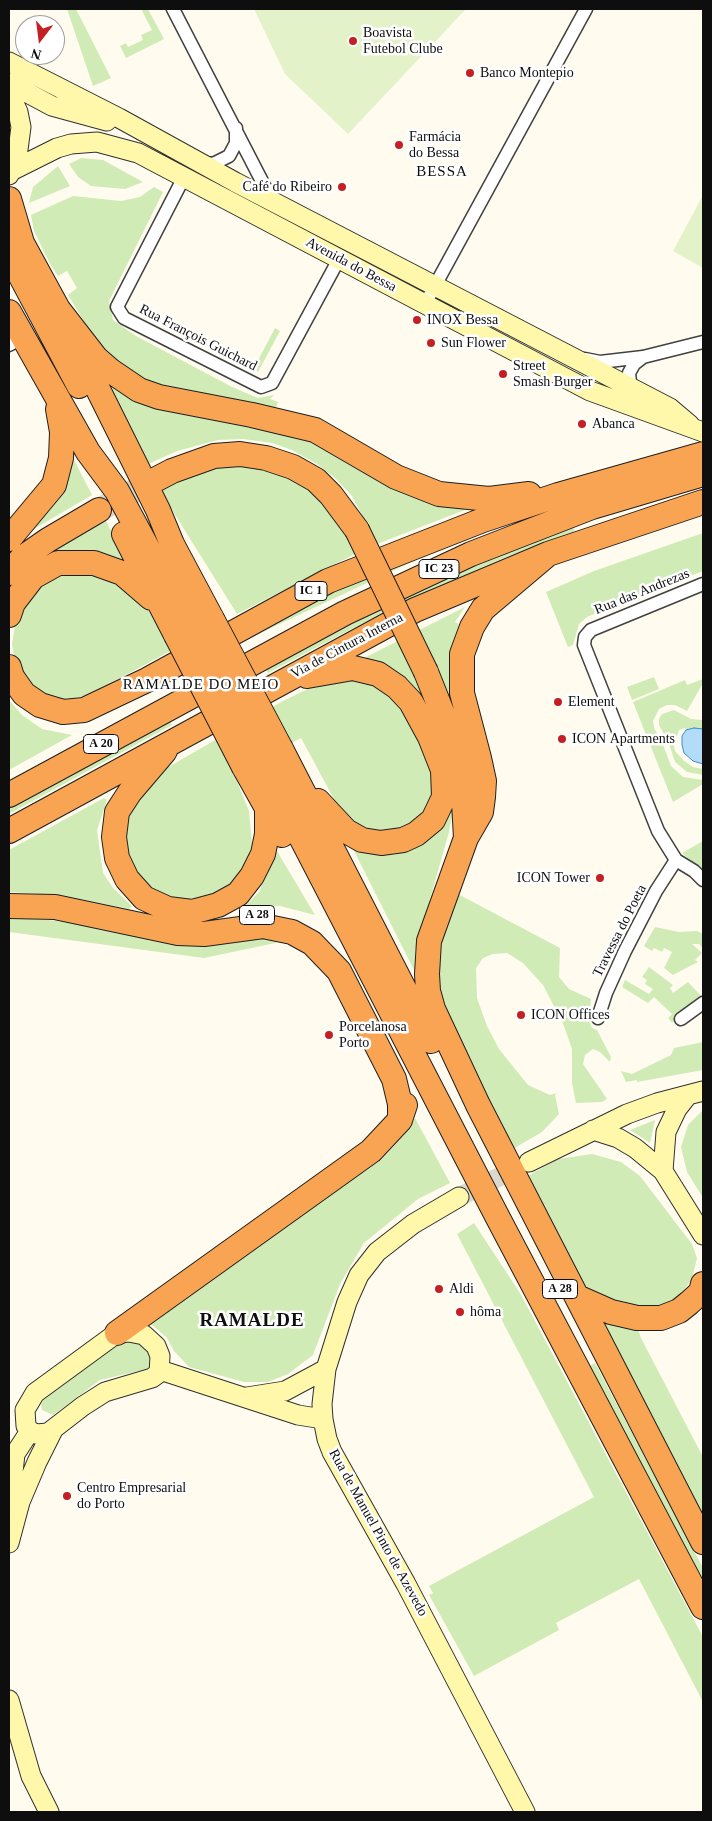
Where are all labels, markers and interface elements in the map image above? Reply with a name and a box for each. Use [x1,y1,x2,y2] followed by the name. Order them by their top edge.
[15,15,65,65] north arrow
[363,25,443,58] place label: Boavista Futebol Clube
[347,35,359,47] marker: Boavista Futebol Clube
[29,45,43,63] text: N
[480,65,574,81] place label: Banco Montepio
[464,67,476,79] marker: Banco Montepio
[409,129,461,162] place label: Farmácia do Bessa
[393,139,405,151] marker: Farmácia do Bessa
[416,163,468,181] district label: BESSA
[243,179,332,195] place label: Café do Ribeiro
[336,181,348,193] marker: Café do Ribeiro
[303,234,399,296] street label: Avenida do Bessa
[136,301,260,375] street label: Rua François Guichard
[427,312,498,328] place label: INOX Bessa
[411,314,423,326] marker: INOX Bessa
[441,335,506,351] place label: Sun Flower
[425,337,437,349] marker: Sun Flower
[513,358,592,391] place label: Street Smash Burger
[497,368,509,380] marker: Street Smash Burger
[592,416,635,432] place label: Abanca
[576,418,588,430] marker: Abanca
[419,560,459,578] road number: IC 23
[592,565,692,619] street label: Rua das Andrezas
[295,582,327,600] road number: IC 1
[288,609,406,683] street label: Via de Cintura Interna
[121,676,281,694] district label: RAMALDE DO MEIO
[568,694,615,710] place label: Element
[552,696,564,708] marker: Element
[572,731,675,747] place label: ICON Apartments
[556,733,568,745] marker: ICON Apartments
[84,734,118,754] road number: A 20
[517,870,590,886] place label: ICON Tower
[594,872,606,884] marker: ICON Tower
[590,882,650,980] street label: Travessa do Poeta
[240,906,274,924] road number: A 28
[531,1007,610,1023] place label: ICON Offices
[515,1009,527,1021] marker: ICON Offices
[339,1019,407,1052] place label: Porcelanosa Porto
[323,1029,335,1041] marker: Porcelanosa Porto
[542,1280,578,1298] road number: A 28
[449,1281,474,1297] place label: Aldi
[433,1283,445,1295] marker: Aldi
[470,1304,501,1320] place label: hôma
[454,1306,466,1318] marker: hôma
[199,1310,305,1332] district label: RAMALDE
[325,1446,431,1620] street label: Rua de Manuel Pinto de Azevedo
[77,1480,186,1512] place label: Centro Empresarial do Porto
[61,1490,73,1502] marker: Centro Empresarial do Porto

